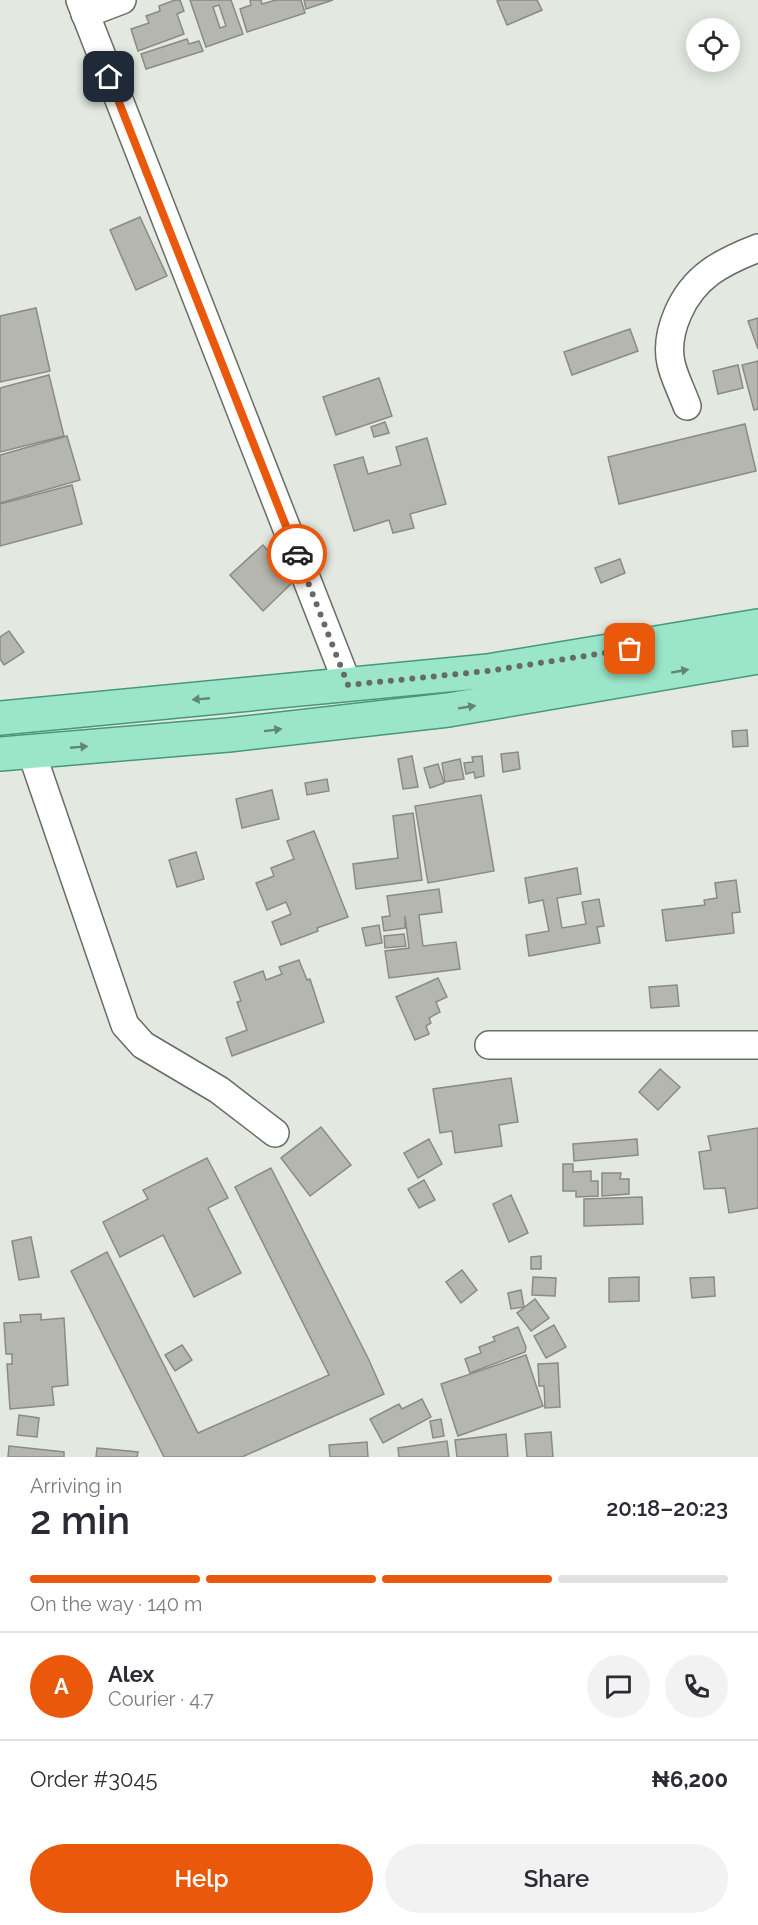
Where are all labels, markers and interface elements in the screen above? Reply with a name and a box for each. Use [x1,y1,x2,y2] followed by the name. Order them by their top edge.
[686,18,740,72] map controls
[686,18,740,72] button: locate
[83,51,134,102] pin
[92,60,125,93] icon: home
[267,524,327,584] courier
[281,538,314,571] icon: car
[604,623,655,674] pin
[613,632,646,665] icon: bag
[671,666,690,675] one-way arrow
[191,694,210,704] one-way arrow
[458,702,477,711] one-way arrow
[264,725,283,735] one-way arrow
[70,743,89,752] one-way arrow
[30,1474,122,1498] text: Arriving in
[606,1495,728,1521] text: 20:18–20:23
[30,1497,130,1543] text: 2 min
[30,1592,202,1616] text: On the way · 140 m
[587,1655,650,1718] button: chat
[665,1655,728,1718] button: phone
[108,1661,154,1687] text: Alex
[54,1673,69,1699] text: A
[108,1687,214,1711] text: Courier · 4.7
[30,1766,157,1792] text: Order #3045
[651,1766,728,1792] text: ₦6,200
[30,1844,373,1913] button: Help
[385,1844,728,1913] button: Share

